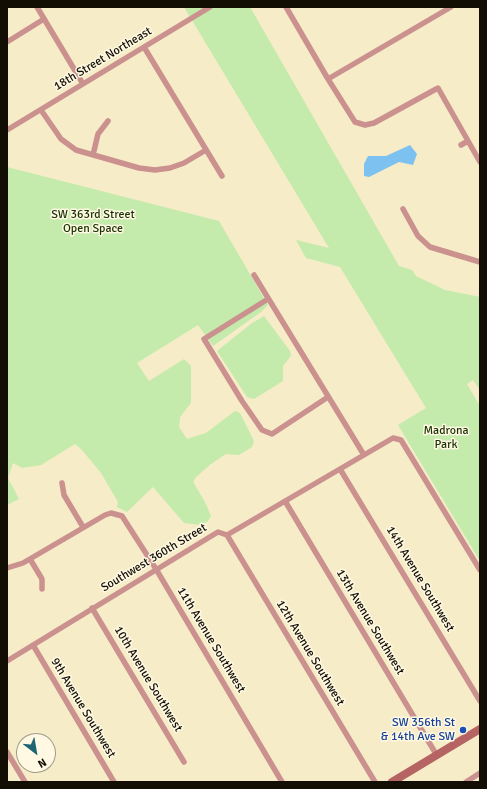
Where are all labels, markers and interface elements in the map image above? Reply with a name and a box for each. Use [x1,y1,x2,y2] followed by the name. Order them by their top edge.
[51,24,155,94] street label: 18th Street Northeast
[51,208,135,236] park label: SW 363rd Street Open Space
[423,424,469,452] park label: Madrona Park
[99,521,209,595] street label: Southwest 360th Street
[383,524,457,634] street label: 14th Avenue Southwest
[333,567,407,677] street label: 13th Avenue Southwest
[174,585,248,695] street label: 11th Avenue Southwest
[273,598,347,708] street label: 12th Avenue Southwest
[111,624,185,734] street label: 10th Avenue Southwest
[47,655,119,761] street label: 9th Avenue Southwest
[381,716,455,744] place label: SW 356th St & 14th Ave SW
[458,725,468,735] marker: SW 356th St & 14th Ave SW
[16,733,56,773] north arrow
[35,755,49,770] text: N

